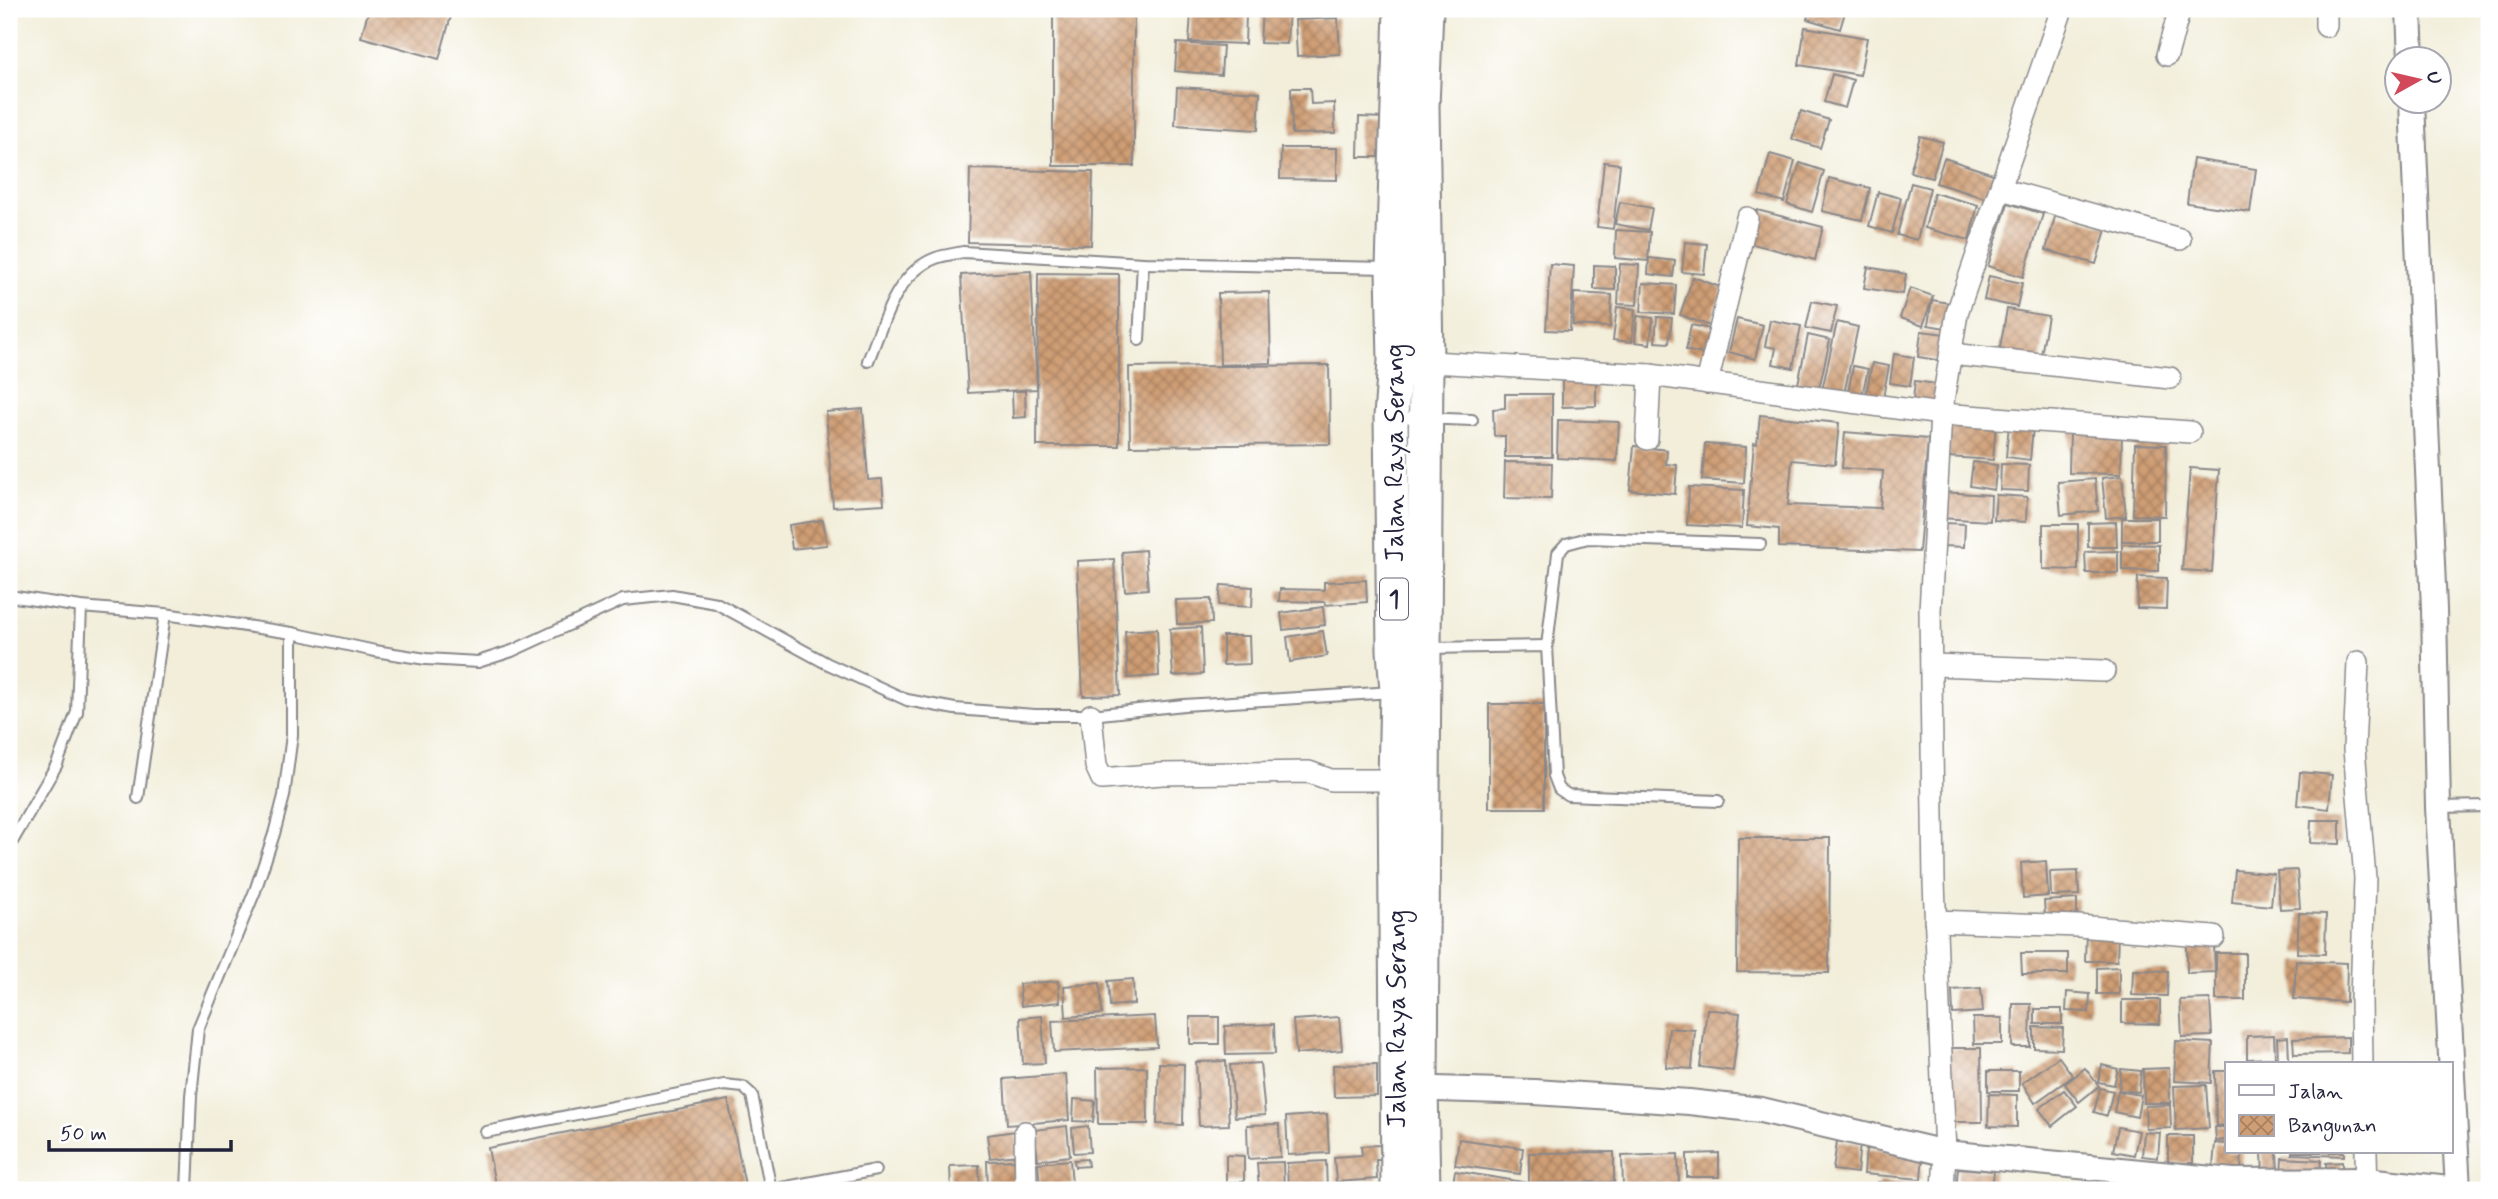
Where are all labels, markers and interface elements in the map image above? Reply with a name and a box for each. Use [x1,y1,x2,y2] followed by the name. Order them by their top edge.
[2382,46,2452,116] north arrow
[2420,70,2447,86] text: U
[1379,344,1415,562] street label: Jalan Raya Serang
[1380,578,1408,620] road number: 1
[1381,910,1417,1128] street label: Jalan Raya Serang
[2225,1062,2452,1154] legend
[2288,1078,2343,1106] text: Jalan
[49,1108,231,1152] scale bar
[2288,1112,2377,1141] text: Bangunan
[60,1120,107,1148] text: 50 m

